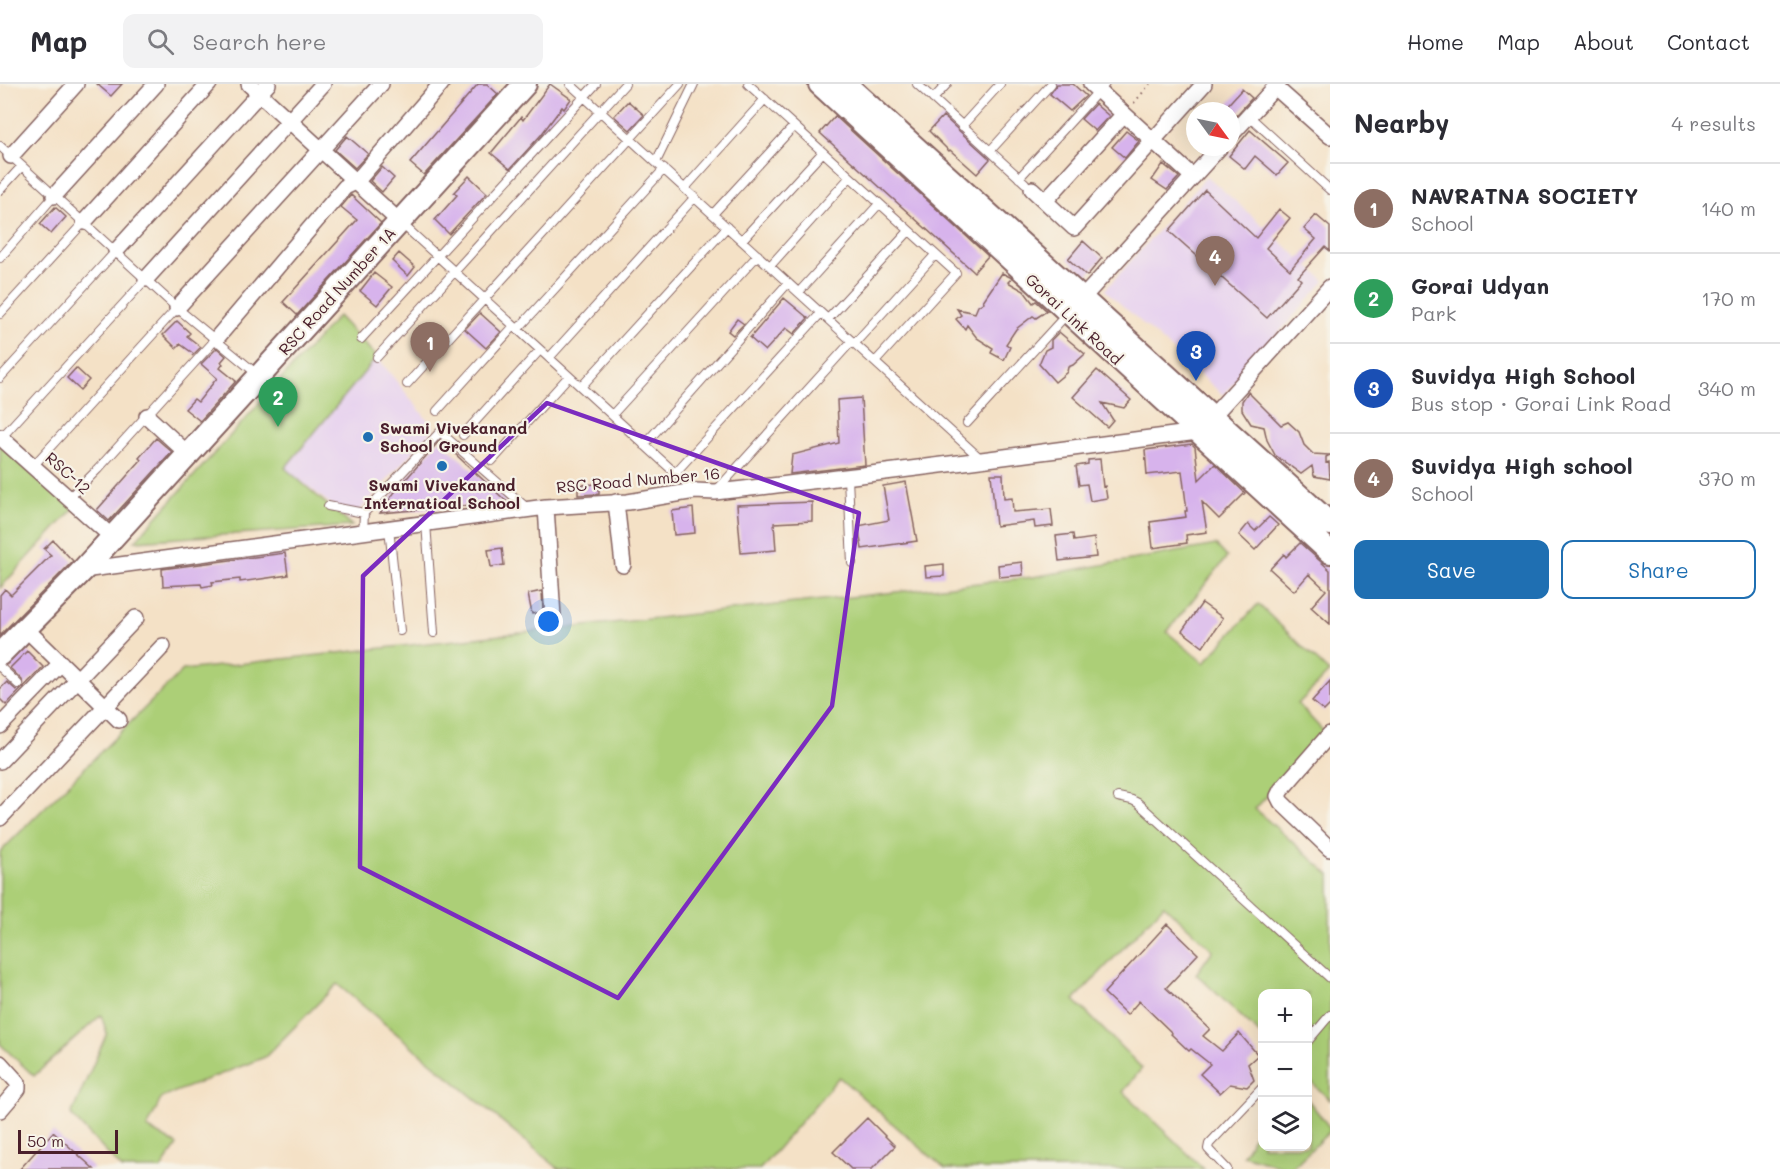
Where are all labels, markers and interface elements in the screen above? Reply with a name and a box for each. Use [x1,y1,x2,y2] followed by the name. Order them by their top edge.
[123,14,543,68] search box
[30,23,87,59] text: Map
[144,25,177,58] icon: search
[192,27,326,56] text: Search here
[1407,28,1464,55] text: Home
[1497,28,1540,55] text: Map
[1573,28,1634,55] text: About
[1667,28,1750,55] text: Contact
[1186,102,1240,156] north arrow
[1354,106,1449,140] text: Nearby
[1671,110,1756,136] text: 4 results
[1411,181,1638,210] text: NAVRATNA SOCIETY
[1369,195,1378,221] text: 1
[1701,195,1756,221] text: 140 m
[1411,210,1474,236] text: School
[273,222,400,359] street label: RSC Road Number 1A
[1196,236,1234,286] pin: 4
[1021,268,1127,369] street label: Gorai Link Road
[1411,271,1549,300] text: Gorai Udyan
[1368,285,1379,311] text: 2
[1701,285,1756,311] text: 170 m
[1411,300,1456,326] text: Park
[410,322,450,372] pin: 1
[1176,332,1216,381] pin: 3
[1411,361,1635,390] text: Suvidya High School
[1368,375,1380,401] text: 3
[1698,375,1756,401] text: 340 m
[258,378,298,427] pin: 2
[1411,390,1671,416] text: Bus stop · Gorai Link Road
[380,417,527,456] place label: Swami Vivekanand School Ground
[361,430,375,444] marker: Swami Vivekanand School Ground
[41,447,95,498] street label: RSC-12
[1411,451,1633,480] text: Suvidya High school
[435,459,449,473] marker: Swami Vivekanand Internatioal School
[555,462,721,497] street label: RSC Road Number 16
[1367,465,1380,491] text: 4
[1698,465,1756,491] text: 370 m
[364,474,520,513] place label: Swami Vivekanand Internatioal School
[1411,480,1474,506] text: School
[1354,540,1549,599] button: Save
[1561,540,1756,599] button: Share
[534,607,563,636] your location
[1258,989,1312,1151] map controls
[1258,989,1312,1043] button: +
[1258,1043,1312,1097] button: −
[1258,1097,1312,1151] button: layers
[18,1127,118,1154] scale bar
[27,1130,64,1151] text: 50 m

